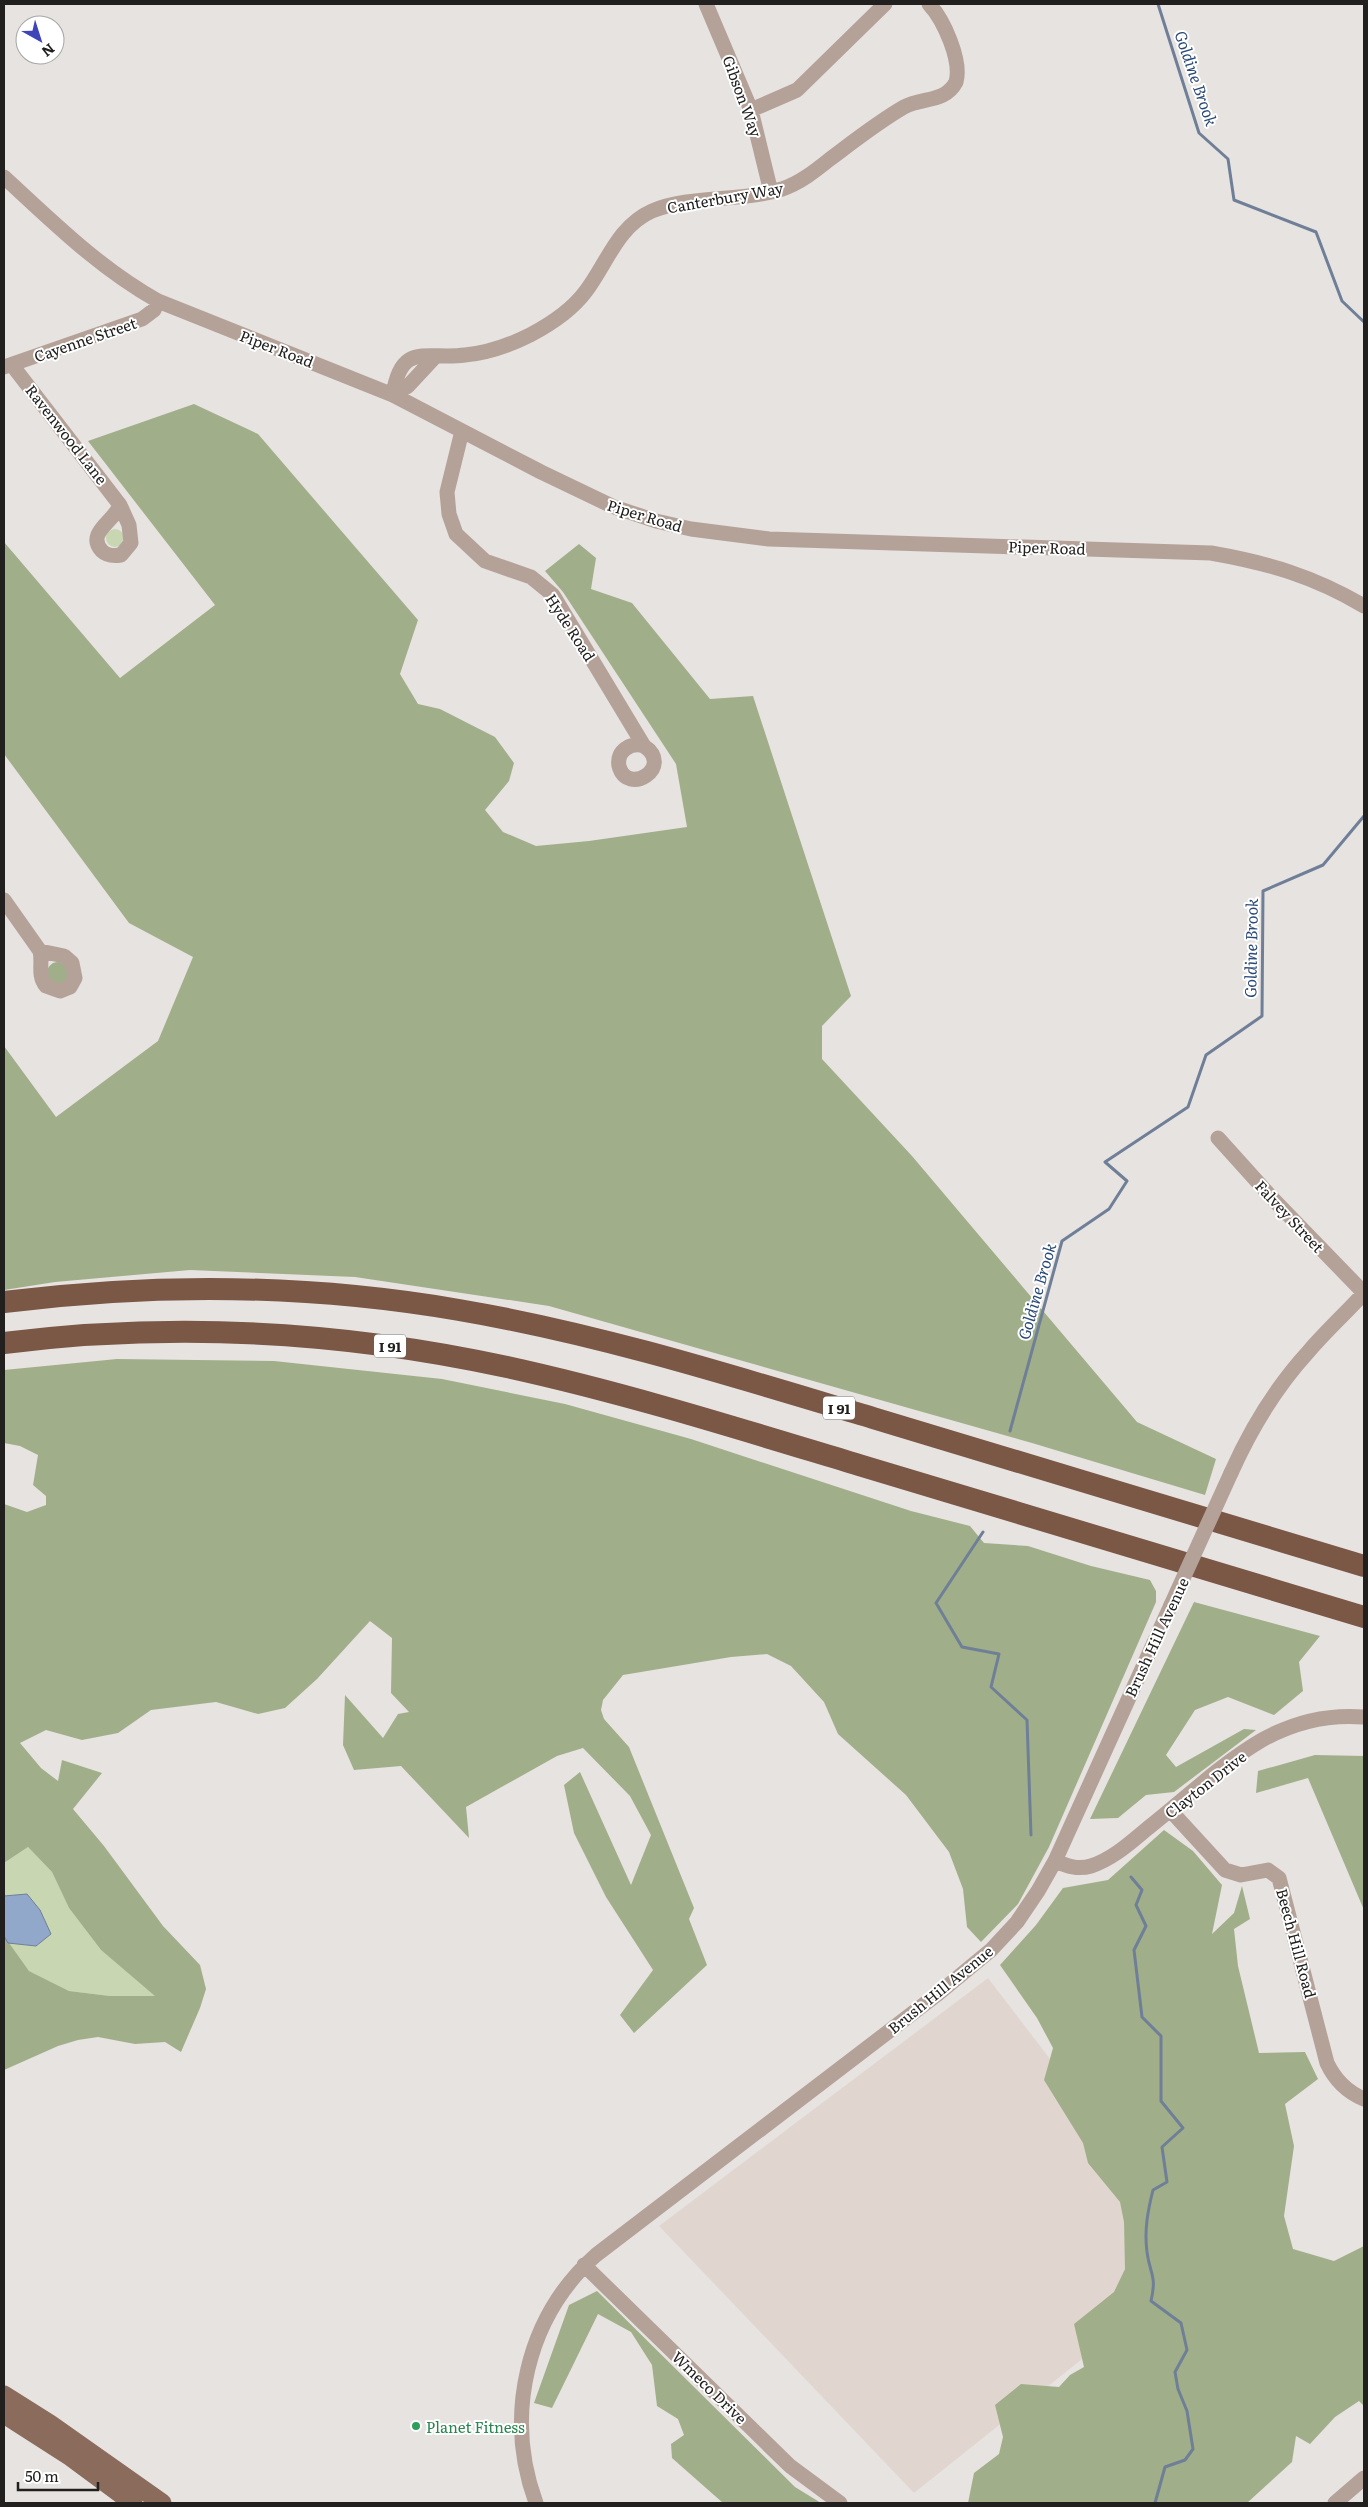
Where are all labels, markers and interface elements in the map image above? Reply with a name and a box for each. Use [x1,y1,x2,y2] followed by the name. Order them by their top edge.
[15,15,65,65] north arrow
[1169,27,1225,129] water label: Goldine Brook
[38,39,60,63] text: N
[718,52,769,140] street label: Gibson Way
[665,175,785,219] street label: Canterbury Way
[31,311,139,367] street label: Cayenne Street
[237,323,317,373] street label: Piper Road
[21,379,114,489] street label: Ravenwood Lane
[605,493,685,537] street label: Piper Road
[1008,534,1086,560] street label: Piper Road
[541,589,601,665] street label: Hyde Road
[1237,898,1263,998] water label: Goldine Brook
[1250,1175,1330,1257] street label: Falvey Street
[1011,1240,1061,1342] water label: Goldine Brook
[374,1334,406,1358] road number: I 91
[823,1396,855,1420] road number: I 91
[1118,1573,1194,1701] street label: Brush Hill Avenue
[1159,1745,1251,1823] street label: Clayton Drive
[1271,1886,1323,2000] street label: Beech Hill Road
[882,1939,998,2039] street label: Brush Hill Avenue
[667,2345,753,2429] street label: Wmeco Drive
[426,2415,525,2438] place label: Planet Fitness
[410,2420,422,2432] marker: Planet Fitness
[18,2460,98,2492] scale bar
[25,2464,59,2487] text: 50 m

